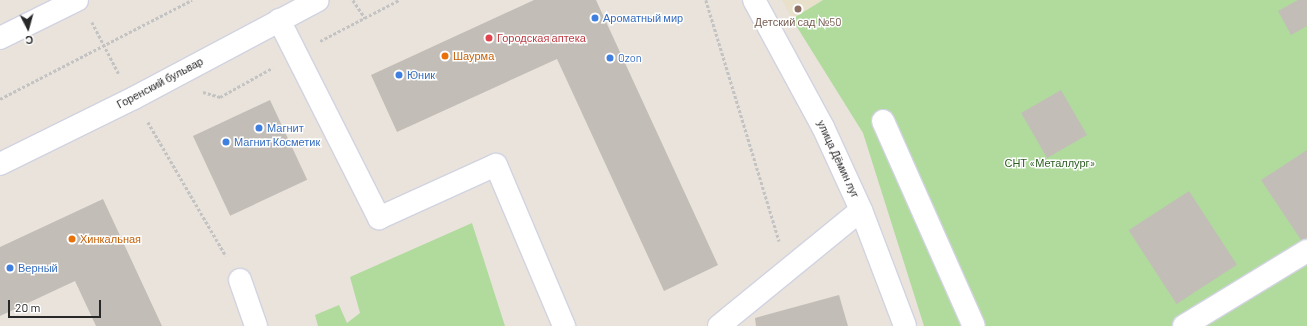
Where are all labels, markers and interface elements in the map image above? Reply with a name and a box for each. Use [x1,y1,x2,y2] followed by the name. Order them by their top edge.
[793,4,803,14] marker: Детский сад №50
[8,8,48,48] north arrow
[603,11,683,25] place label: Ароматный мир
[590,13,600,23] marker: Ароматный мир
[755,15,841,29] place label: Детский сад №50
[497,31,586,45] place label: Городская аптека
[484,33,494,43] marker: Городская аптека
[25,34,34,47] text: С
[453,49,494,63] place label: Шаурма
[440,51,450,61] marker: Шаурма
[618,51,642,65] place label: Ozon
[605,53,615,63] marker: Ozon
[115,55,205,111] street label: Горенский бульвар
[407,68,435,82] place label: Юник
[394,70,404,80] marker: Юник
[814,118,862,200] street label: улица Дёмин луг
[267,121,304,135] place label: Магнит
[254,123,264,133] marker: Магнит
[234,135,320,149] place label: Магнит Косметик
[221,137,231,147] marker: Магнит Косметик
[1004,156,1096,170] park label: СНТ «Металлург»
[80,232,141,246] place label: Хинкальная
[67,234,77,244] marker: Хинкальная
[18,261,58,275] place label: Верный
[5,263,15,273] marker: Верный
[10,292,103,318] scale bar
[15,300,41,314] text: 20 m

